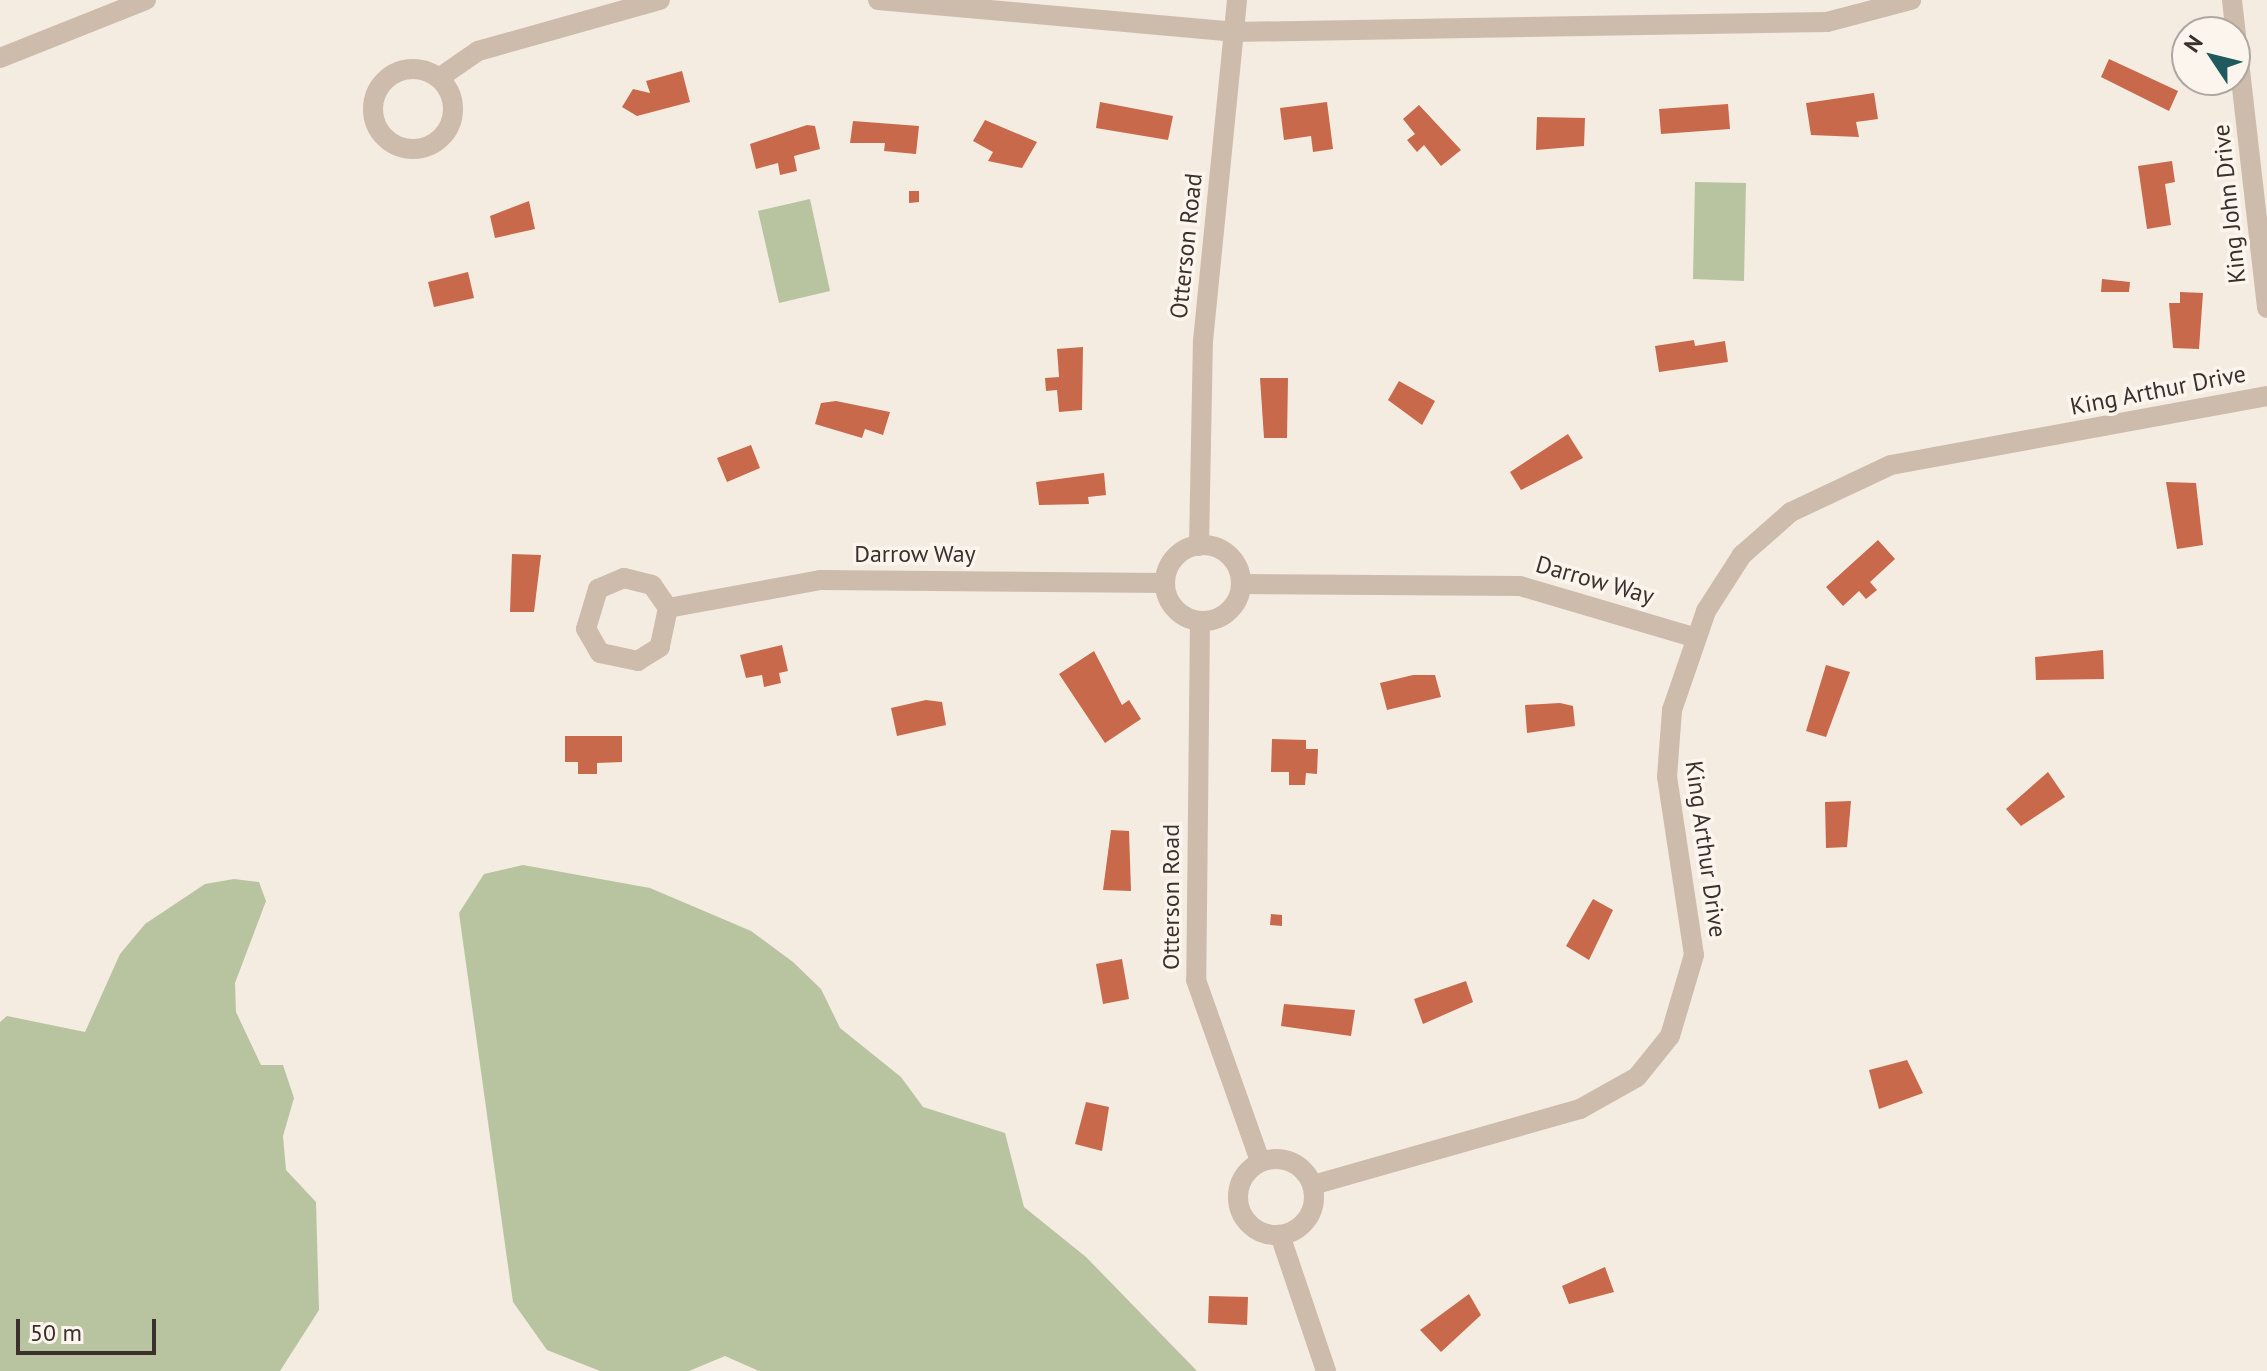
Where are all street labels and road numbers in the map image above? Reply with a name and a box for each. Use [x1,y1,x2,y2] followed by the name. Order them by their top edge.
[2206,123,2252,285] street label: King John Drive
[1164,172,1208,320] street label: Otterson Road
[2067,359,2249,421] street label: King Arthur Drive
[854,540,976,568] street label: Darrow Way
[1532,549,1658,611] street label: Darrow Way
[1679,758,1733,940] street label: King Arthur Drive
[1157,824,1185,970] street label: Otterson Road

